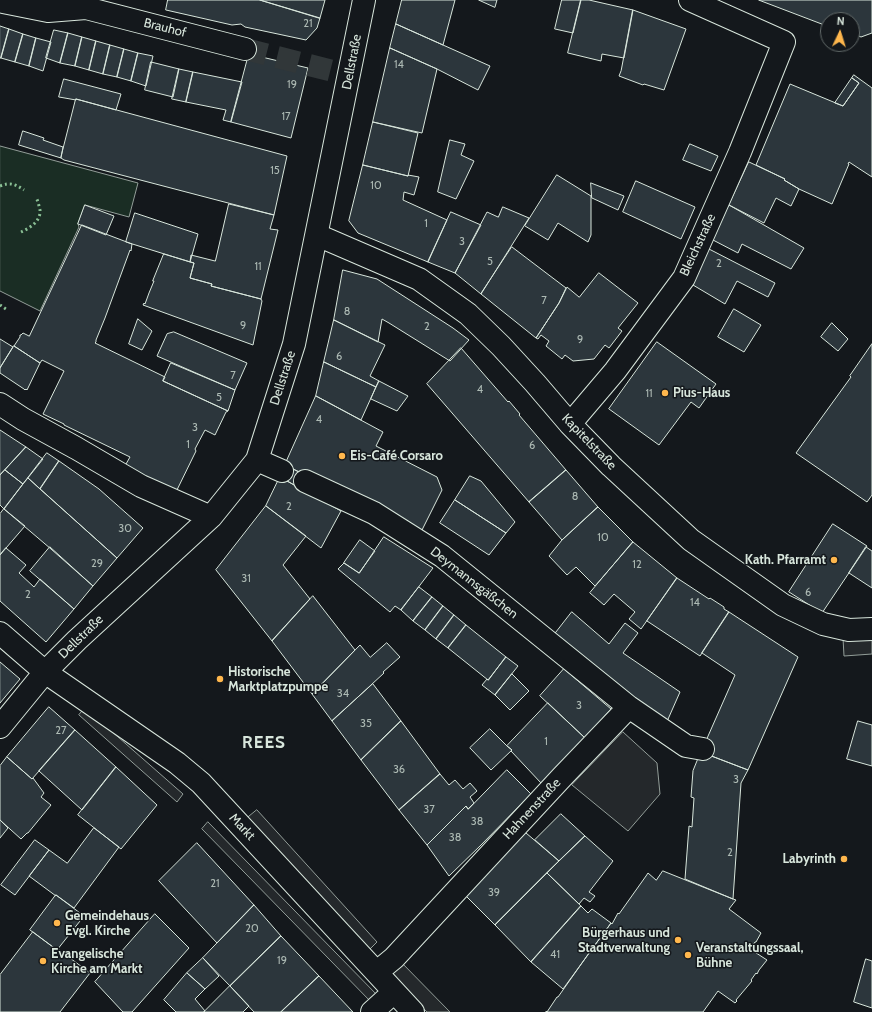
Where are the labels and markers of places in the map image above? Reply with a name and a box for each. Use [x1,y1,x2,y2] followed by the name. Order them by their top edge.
[673,385,730,401] place label: Pius-Haus
[660,388,670,398] marker: Pius-Haus
[350,448,443,464] place label: Eis-Café Corsaro
[337,451,347,461] marker: Eis-Café Corsaro
[745,552,826,568] place label: Kath. Pfarramt
[829,555,839,565] marker: Kath. Pfarramt
[228,664,328,695] place label: Historische Marktplatzpumpe
[215,674,225,684] marker: Historische Marktplatzpumpe
[783,851,836,867] place label: Labyrinth
[839,854,849,864] marker: Labyrinth
[65,908,149,939] place label: Gemeindehaus Evgl. Kirche
[52,918,62,928] marker: Gemeindehaus Evgl. Kirche
[578,925,670,956] place label: Bürgerhaus und Stadtverwaltung
[673,935,683,945] marker: Bürgerhaus und Stadtverwaltung
[696,940,803,971] place label: Veranstaltungssaal, Bühne
[51,946,142,977] place label: Evangelische Kirche am Markt
[683,950,693,960] marker: Veranstaltungssaal, Bühne
[38,956,48,966] marker: Evangelische Kirche am Markt

